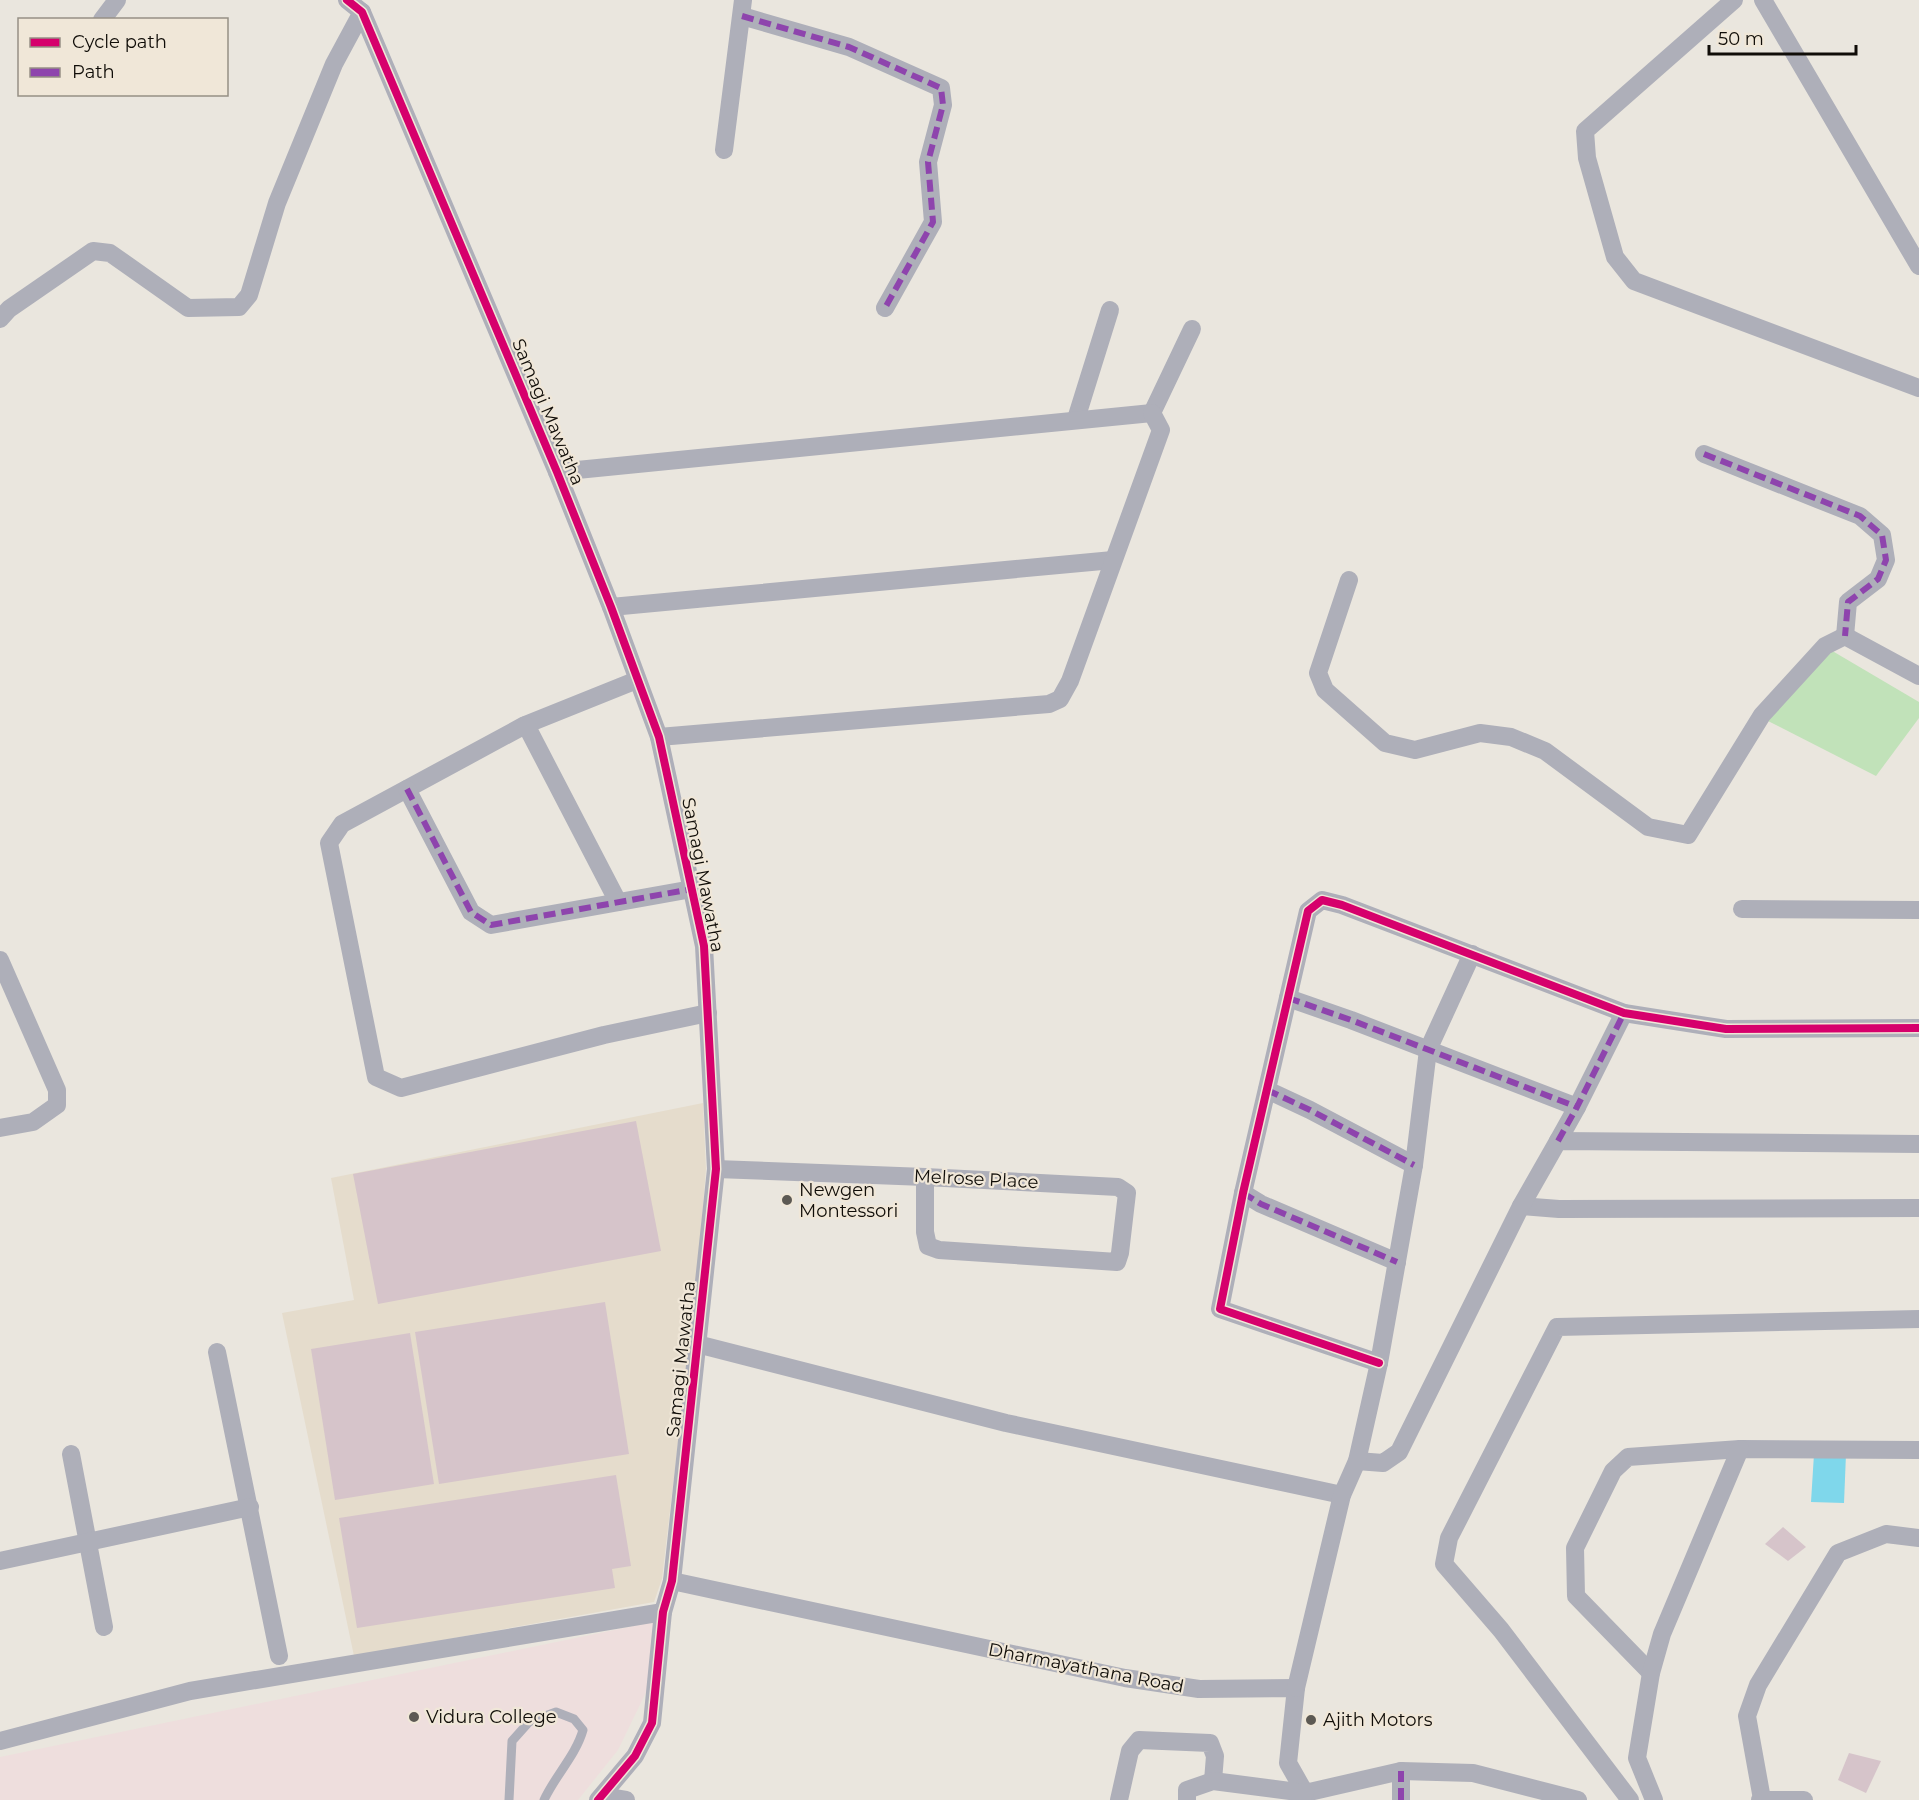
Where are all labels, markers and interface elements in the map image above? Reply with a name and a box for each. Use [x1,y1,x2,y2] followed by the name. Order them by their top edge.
[18,18,228,96] legend
[1709,18,1856,56] scale bar
[1718,28,1764,50] text: 50 m
[72,31,167,53] text: Cycle path
[72,61,115,83] text: Path
[507,335,589,489] street label: Samagi Mawatha
[677,796,729,954] street label: Samagi Mawatha
[913,1165,1039,1193] street label: Melrose Place
[799,1179,898,1222] place label: Newgen Montessori
[780,1193,794,1207] marker: Newgen Montessori
[662,1280,700,1438] street label: Samagi Mawatha
[986,1638,1186,1698] street label: Dharmayathana Road
[426,1706,557,1728] place label: Vidura College
[1323,1709,1433,1731] place label: Ajith Motors
[407,1710,421,1724] marker: Vidura College
[1304,1713,1318,1727] marker: Ajith Motors

